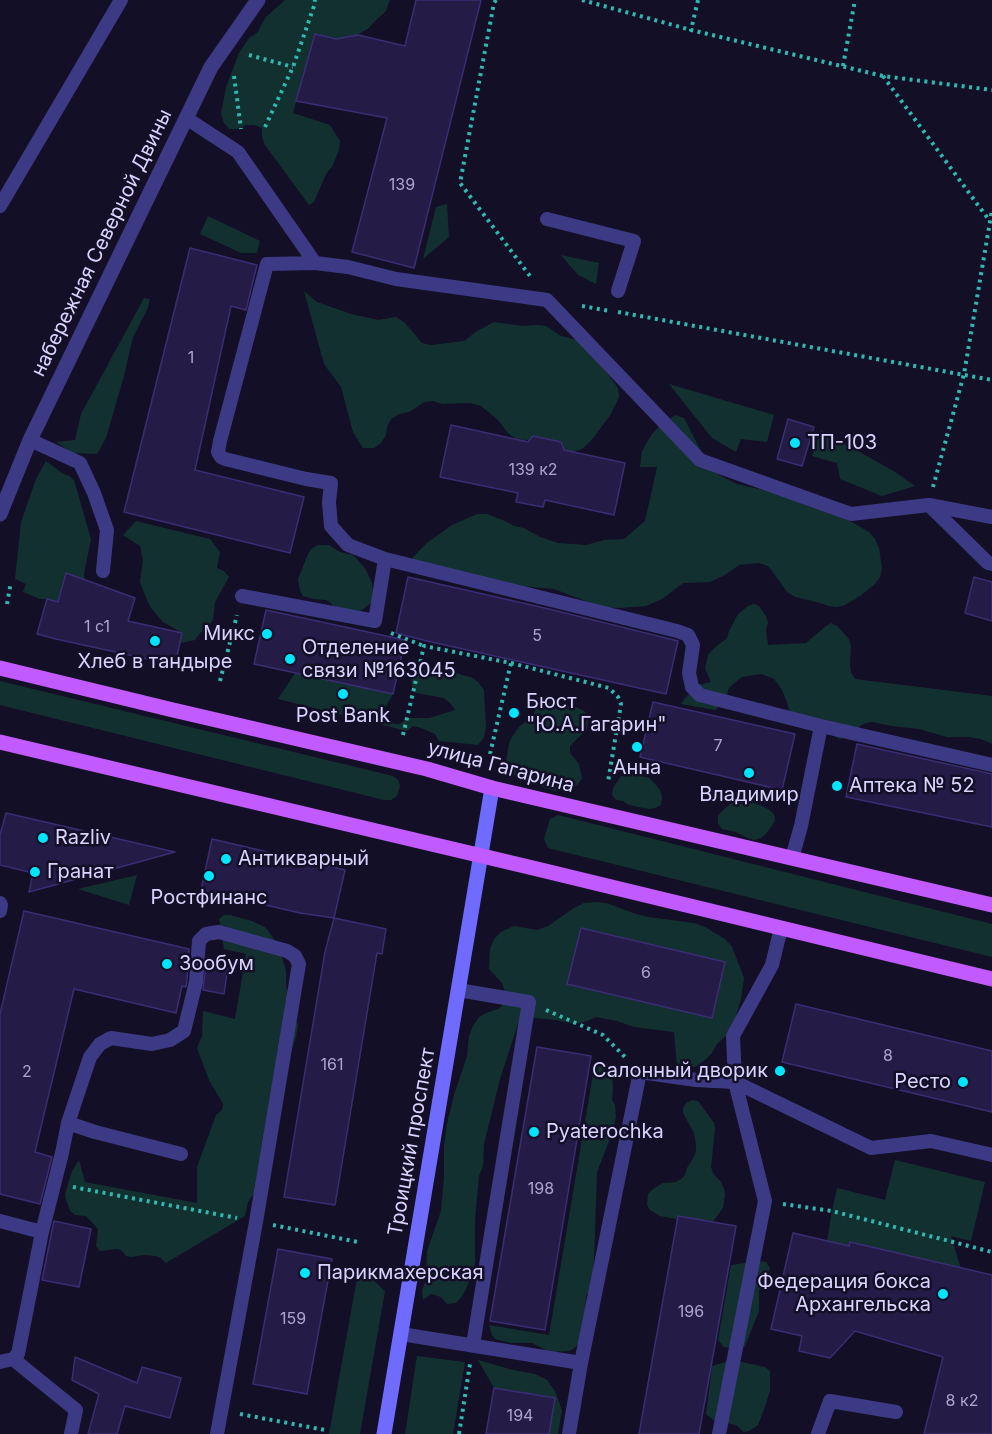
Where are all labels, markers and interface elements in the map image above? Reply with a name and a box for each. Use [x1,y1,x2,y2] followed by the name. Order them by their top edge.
[27,105,177,381] street label: набережная Северной Двины
[389,175,415,195] house number: 139
[188,348,194,368] house number: 1
[807,431,877,455] place label: ТП-103
[788,436,802,450] marker: ТП-103
[508,460,558,480] house number: 139 к2
[84,617,110,637] house number: 1 с1
[203,622,255,646] place label: Микс
[532,626,542,646] house number: 5
[260,627,274,641] marker: Микс
[148,634,162,648] marker: Хлеб в тандыре
[302,636,456,683] place label: Отделение связи №163045
[78,650,232,674] place label: Хлеб в тандыре
[283,652,297,666] marker: Отделение связи №163045
[336,687,350,701] marker: Post Bank
[526,690,667,737] place label: Бюст "Ю.А.Гагарин"
[296,704,390,728] place label: Post Bank
[507,706,521,720] marker: Бюст "Ю.А.Гагарин"
[425,736,577,798] street label: улица Гагарина
[713,736,723,756] house number: 7
[630,740,644,754] marker: Анна
[613,756,661,780] place label: Анна
[742,766,756,780] marker: Владимир
[849,774,975,798] place label: Аптека № 52
[830,779,844,793] marker: Аптека № 52
[699,783,799,807] place label: Владимир
[55,826,111,850] place label: Razliv
[36,831,50,845] marker: Razliv
[238,847,369,871] place label: Антикварный
[219,852,233,866] marker: Антикварный
[47,860,113,884] place label: Гранат
[28,865,42,879] marker: Гранат
[202,869,216,883] marker: Ростфинанс
[150,886,268,910] place label: Ростфинанс
[179,952,254,976] place label: Зообум
[160,957,174,971] marker: Зообум
[641,963,651,983] house number: 6
[384,1046,440,1238] street label: Троицкий проспект
[883,1046,893,1066] house number: 8
[321,1055,343,1075] house number: 161
[592,1059,768,1083] place label: Салонный дворик
[22,1062,32,1082] house number: 2
[773,1064,787,1078] marker: Салонный дворик
[894,1070,951,1094] place label: Ресто
[956,1075,970,1089] marker: Ресто
[546,1120,664,1144] place label: Pyaterochka
[527,1125,541,1139] marker: Pyaterochka
[528,1179,554,1199] house number: 198
[317,1261,484,1285] place label: Парикмахерская
[298,1266,312,1280] marker: Парикмахерская
[757,1270,931,1317] place label: Федерация бокса Архангельска
[936,1287,950,1301] marker: Федерация бокса Архангельска
[678,1302,704,1322] house number: 196
[280,1309,306,1329] house number: 159
[946,1391,978,1411] house number: 8 к2
[507,1406,533,1426] house number: 194

